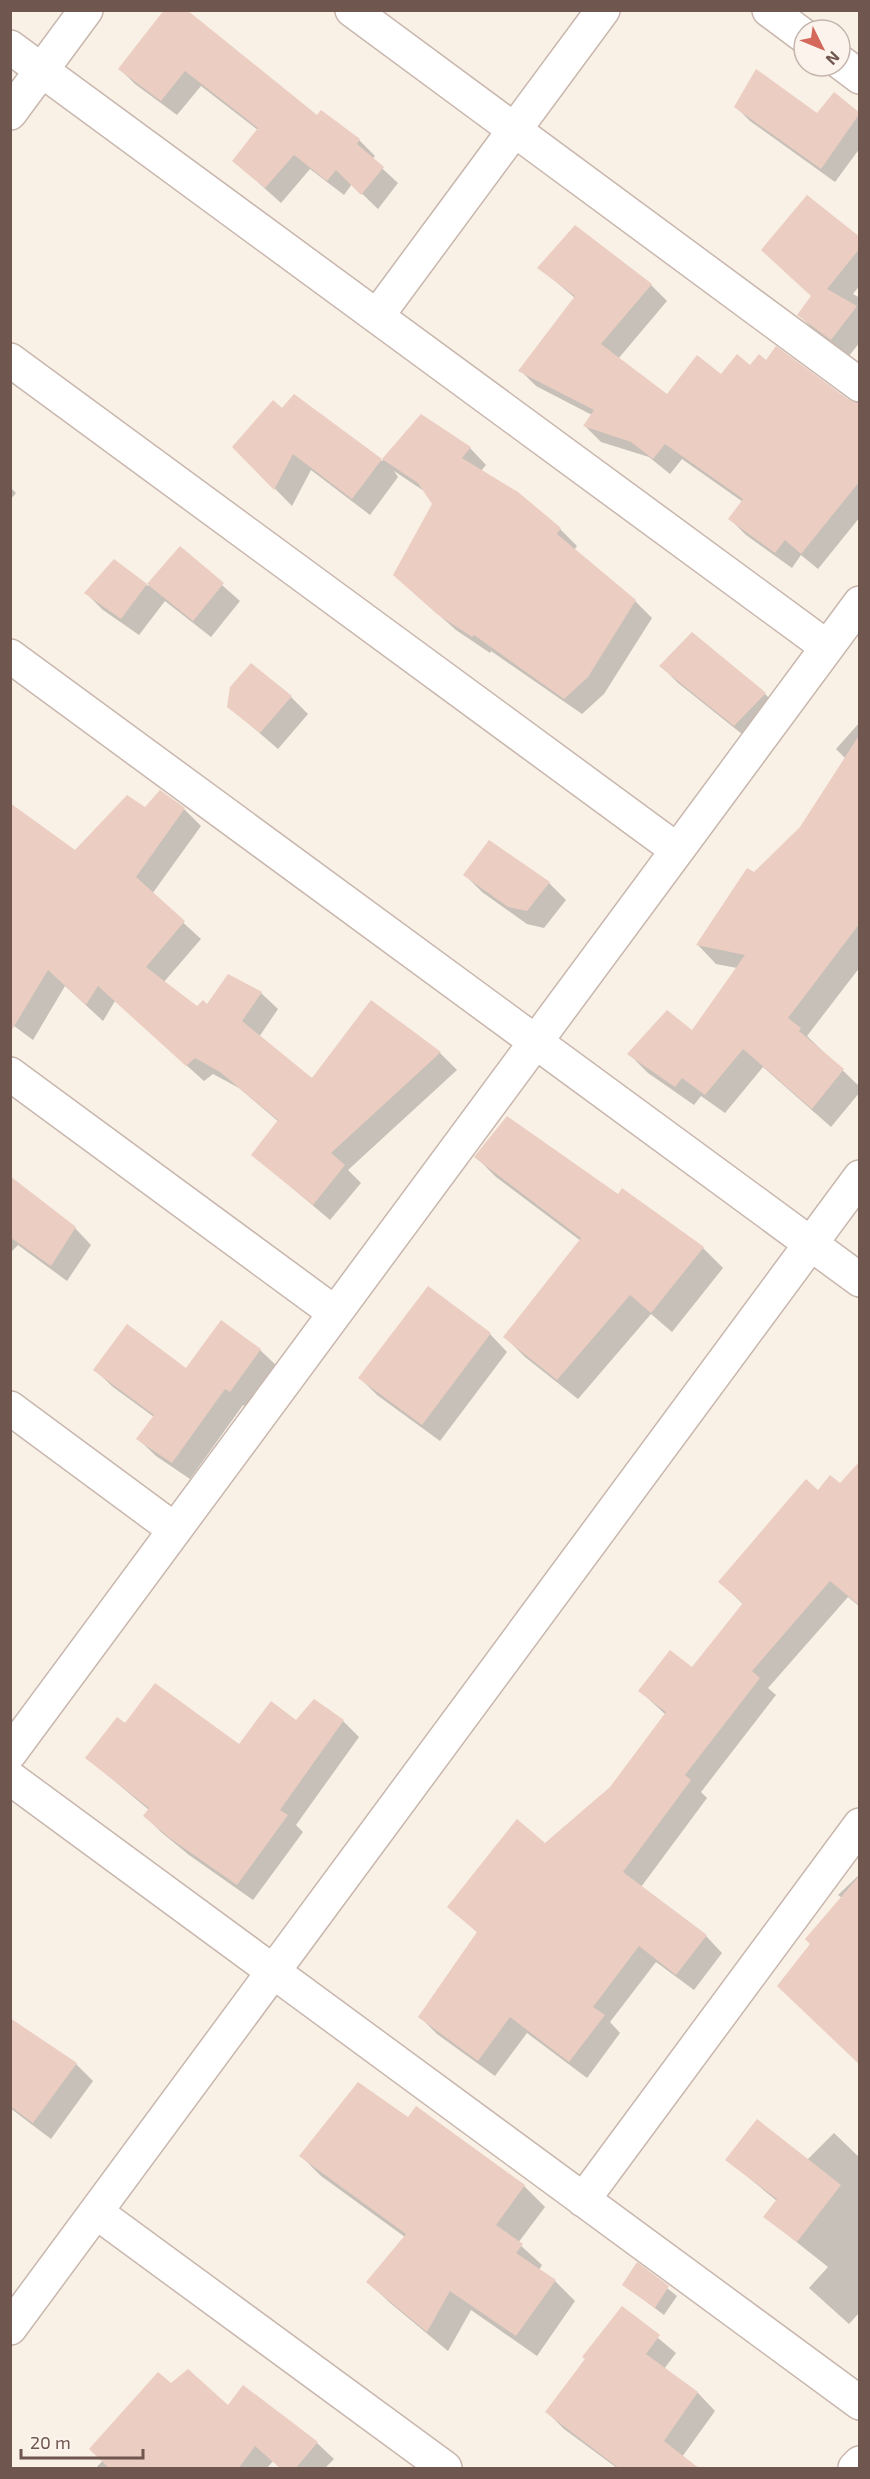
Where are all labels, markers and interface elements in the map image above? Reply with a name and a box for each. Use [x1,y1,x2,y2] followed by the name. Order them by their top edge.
[792,18,852,78] north arrow
[822,48,844,69] text: N
[21,2422,142,2460] scale bar
[30,2431,71,2453] text: 20 m

